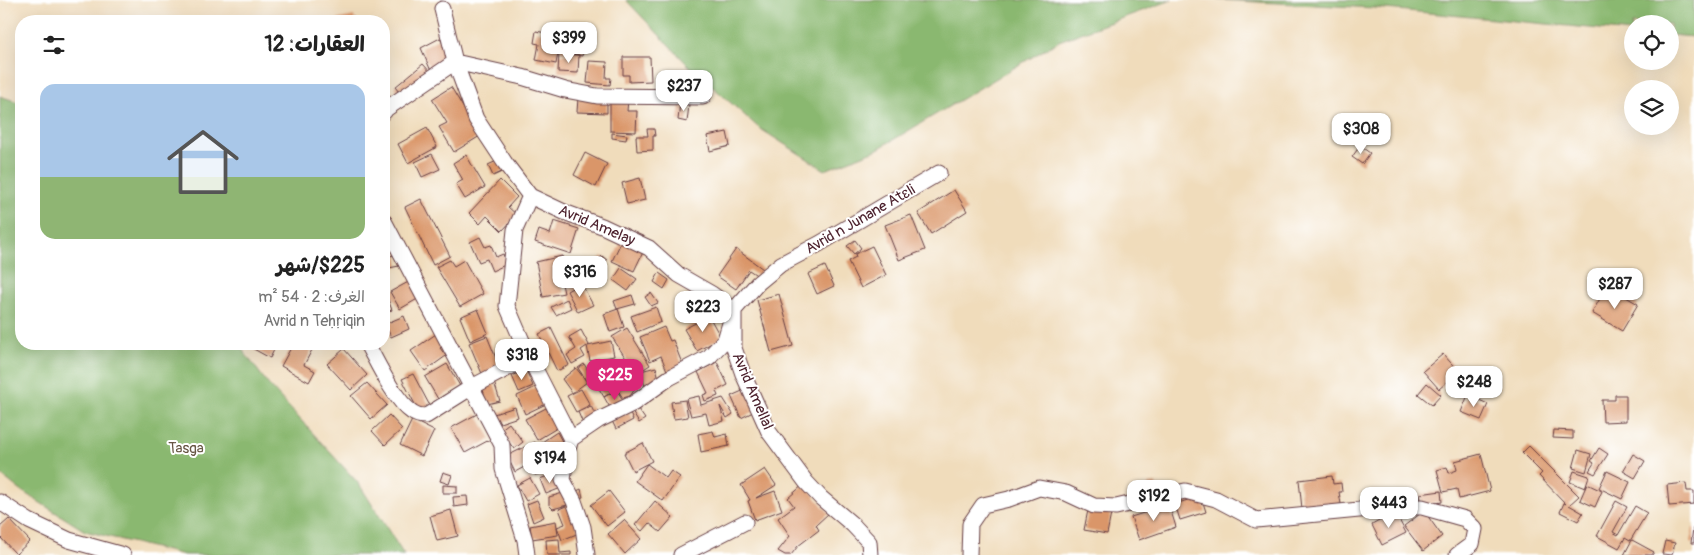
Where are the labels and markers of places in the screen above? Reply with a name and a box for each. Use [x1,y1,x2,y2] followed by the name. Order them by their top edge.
[539,22,599,64] pin: $399
[654,70,714,112] pin: $237
[1331,112,1391,155] pin: $308
[550,256,610,298] pin: $316
[1585,268,1645,310] pin: $287
[673,290,733,333] pin: $223
[492,338,552,381] pin: $318
[585,358,645,401] pin: $225
[1444,366,1504,408] pin: $248
[520,442,580,484] pin: $194
[1124,480,1184,522] pin: $192
[1359,486,1419,529] pin: $443

